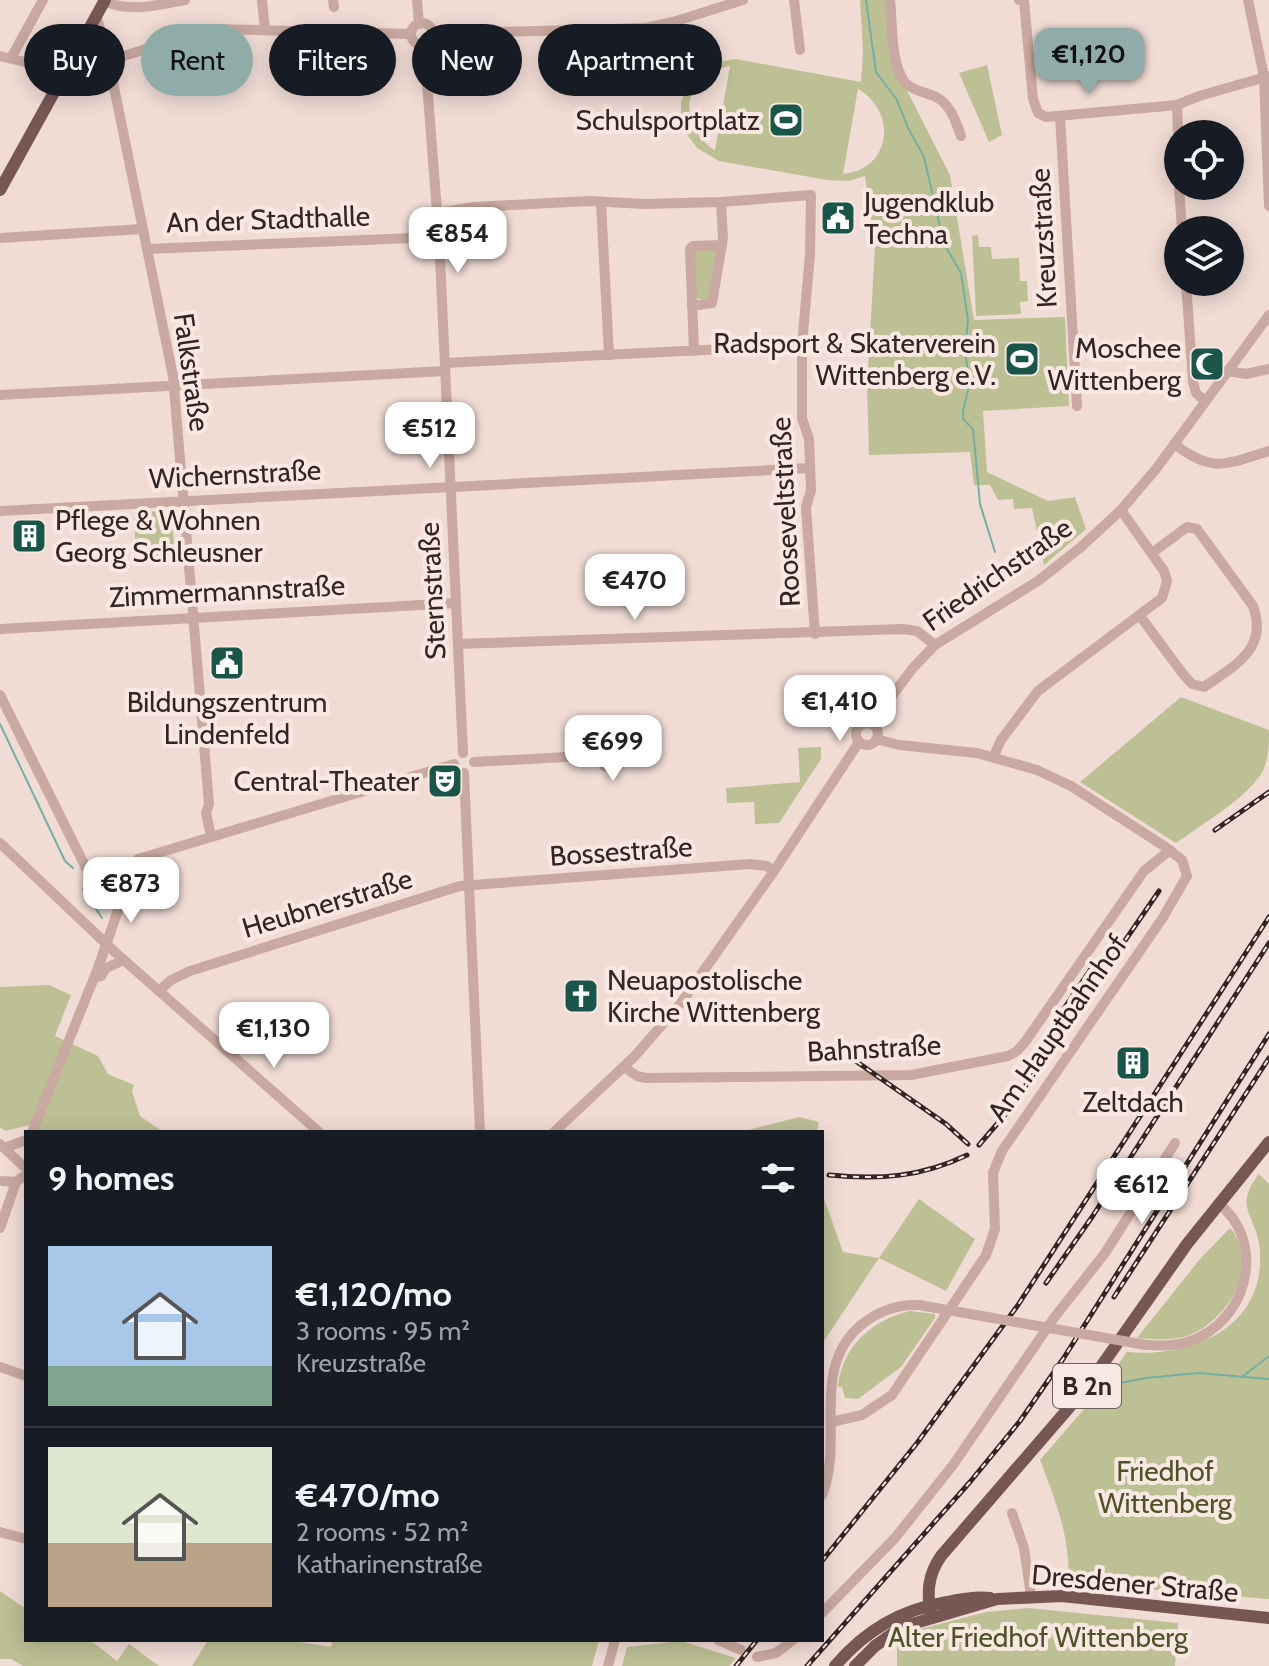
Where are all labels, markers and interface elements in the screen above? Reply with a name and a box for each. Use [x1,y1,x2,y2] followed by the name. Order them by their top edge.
[24,24,125,96] chip: Buy
[141,24,253,96] chip: Rent
[269,24,396,96] chip: Filters
[412,24,522,96] chip: New
[538,24,722,96] chip: Apartment
[1024,28,1154,96] pin: €1,120
[1052,38,1126,70] text: €1,120
[767,101,805,139] sports icon: Schulsportplatz
[576,103,760,137] place label: Schulsportplatz
[1164,120,1244,296] map controls
[1164,120,1244,200] button: locate
[1022,167,1064,309] street label: Kreuzstraße
[863,185,994,251] place label: Jugendklub Techna
[165,198,371,240] street label: An der Stadthalle
[819,199,857,237] public building icon: Jugendklub Techna
[411,207,505,275] pin: €854
[1164,216,1244,296] button: layers
[427,217,489,249] text: €854
[167,311,217,433] street label: Falkstraße
[713,326,996,392] place label: Radsport & Skaterverein Wittenberg e.V.
[1047,331,1182,397] place label: Moschee Wittenberg
[1003,340,1041,378] sports icon: Radsport & Skaterverein Wittenberg e.V.
[1188,345,1226,383] mosque icon: Moschee Wittenberg
[383,402,477,470] pin: €512
[403,412,457,444] text: €512
[763,416,807,608] street label: Rooseveltstraße
[148,453,322,495] street label: Wichernstraße
[55,503,263,569] place label: Pflege & Wohnen Georg Schleusner
[916,510,1078,638] street label: Friedrichstraße
[10,517,48,555] building icon: Pflege & Wohnen Georg Schleusner
[411,521,453,661] street label: Sternstraße
[588,554,682,622] pin: €470
[603,564,667,596] text: €470
[108,568,346,614] street label: Zimmermannstraße
[208,644,246,682] public building icon: Bildungszentrum Lindenfeld
[775,675,905,743] pin: €1,410
[127,685,327,751] place label: Bildungszentrum Lindenfeld
[802,685,878,717] text: €1,410
[566,715,660,783] pin: €699
[583,725,643,757] text: €699
[426,762,464,800] theatre icon: Central-Theater
[234,764,419,798] place label: Central-Theater
[548,829,694,873] street label: Bossestraße
[84,857,178,925] pin: €873
[238,861,416,945] street label: Heubnerstraße
[101,867,161,899] text: €873
[980,928,1134,1128] street label: Am Hauptbahnhof
[607,963,821,1029] place label: Neuapostolische Kirche Wittenberg
[562,977,600,1015] church icon: Neuapostolische Kirche Wittenberg
[209,1002,339,1070] pin: €1,130
[237,1012,311,1044] text: €1,130
[806,1028,942,1068] street label: Bahnstraße
[1114,1044,1152,1082] building icon: Zeltdach
[1082,1085,1184,1119] place label: Zeltdach
[756,1156,800,1200] icon: filters
[48,1157,174,1199] text: 9 homes
[1095,1158,1189,1226] pin: €612
[1115,1168,1169,1200] text: €612
[296,1273,452,1315] text: €1,120/mo
[112,1278,208,1374] icon: home
[296,1315,470,1347] text: 3 rooms · 95 m²
[296,1347,426,1379] text: Kreuzstraße
[1053,1364,1121,1408] road number: B 2n
[1098,1454,1233,1520] park label: Friedhof Wittenberg
[296,1474,440,1516] text: €470/mo
[112,1479,208,1575] icon: home
[296,1516,468,1548] text: 2 rooms · 52 m²
[296,1548,483,1580] text: Katharinenstraße
[1030,1557,1240,1609] street label: Dresdener Straße
[888,1620,1189,1654] park label: Alter Friedhof Wittenberg

